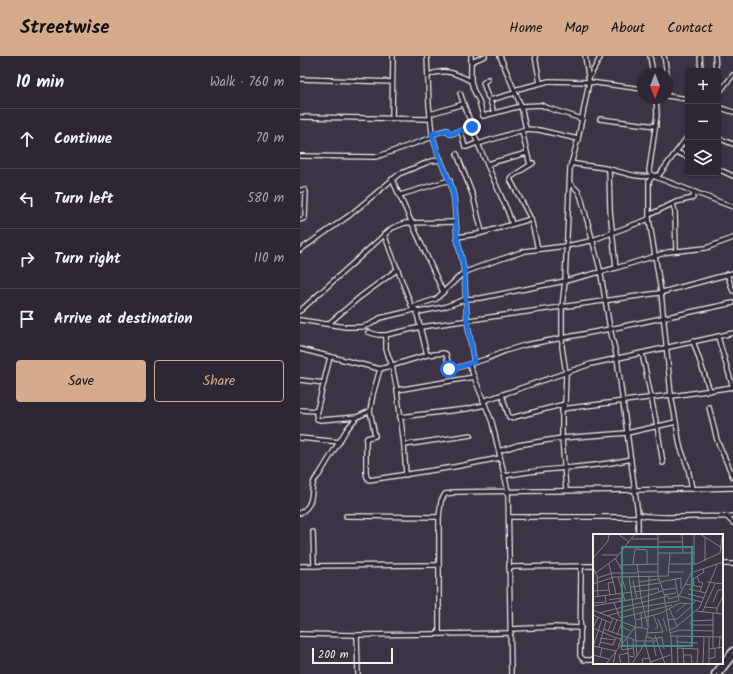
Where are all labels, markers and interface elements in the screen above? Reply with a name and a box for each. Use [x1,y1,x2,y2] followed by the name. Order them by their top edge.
[20,13,110,43] text: Streetwise
[509,17,543,39] text: Home
[565,17,589,39] text: Map
[611,17,645,39] text: About
[667,17,713,39] text: Contact
[637,68,673,104] north arrow
[685,68,721,176] map controls
[685,68,721,104] button: +
[16,69,64,96] text: 10 min
[210,72,284,93] text: Walk · 760 m
[685,104,721,140] button: −
[463,118,481,136] route end
[54,127,112,151] text: Continue
[16,128,38,150] icon: ahead
[256,128,284,149] text: 70 m
[685,140,721,176] button: layers
[54,187,114,211] text: Turn left
[16,188,38,210] icon: left
[247,188,284,209] text: 580 m
[54,247,121,271] text: Turn right
[16,248,38,270] icon: right
[254,248,284,269] text: 110 m
[54,307,193,331] text: Arrive at destination
[16,308,38,330] icon: arrive
[16,360,146,402] button: Save
[154,360,284,402] button: Share
[440,360,458,378] route start
[593,534,723,664] inset map
[312,646,393,665] scale bar
[318,646,349,664] text: 200 m

